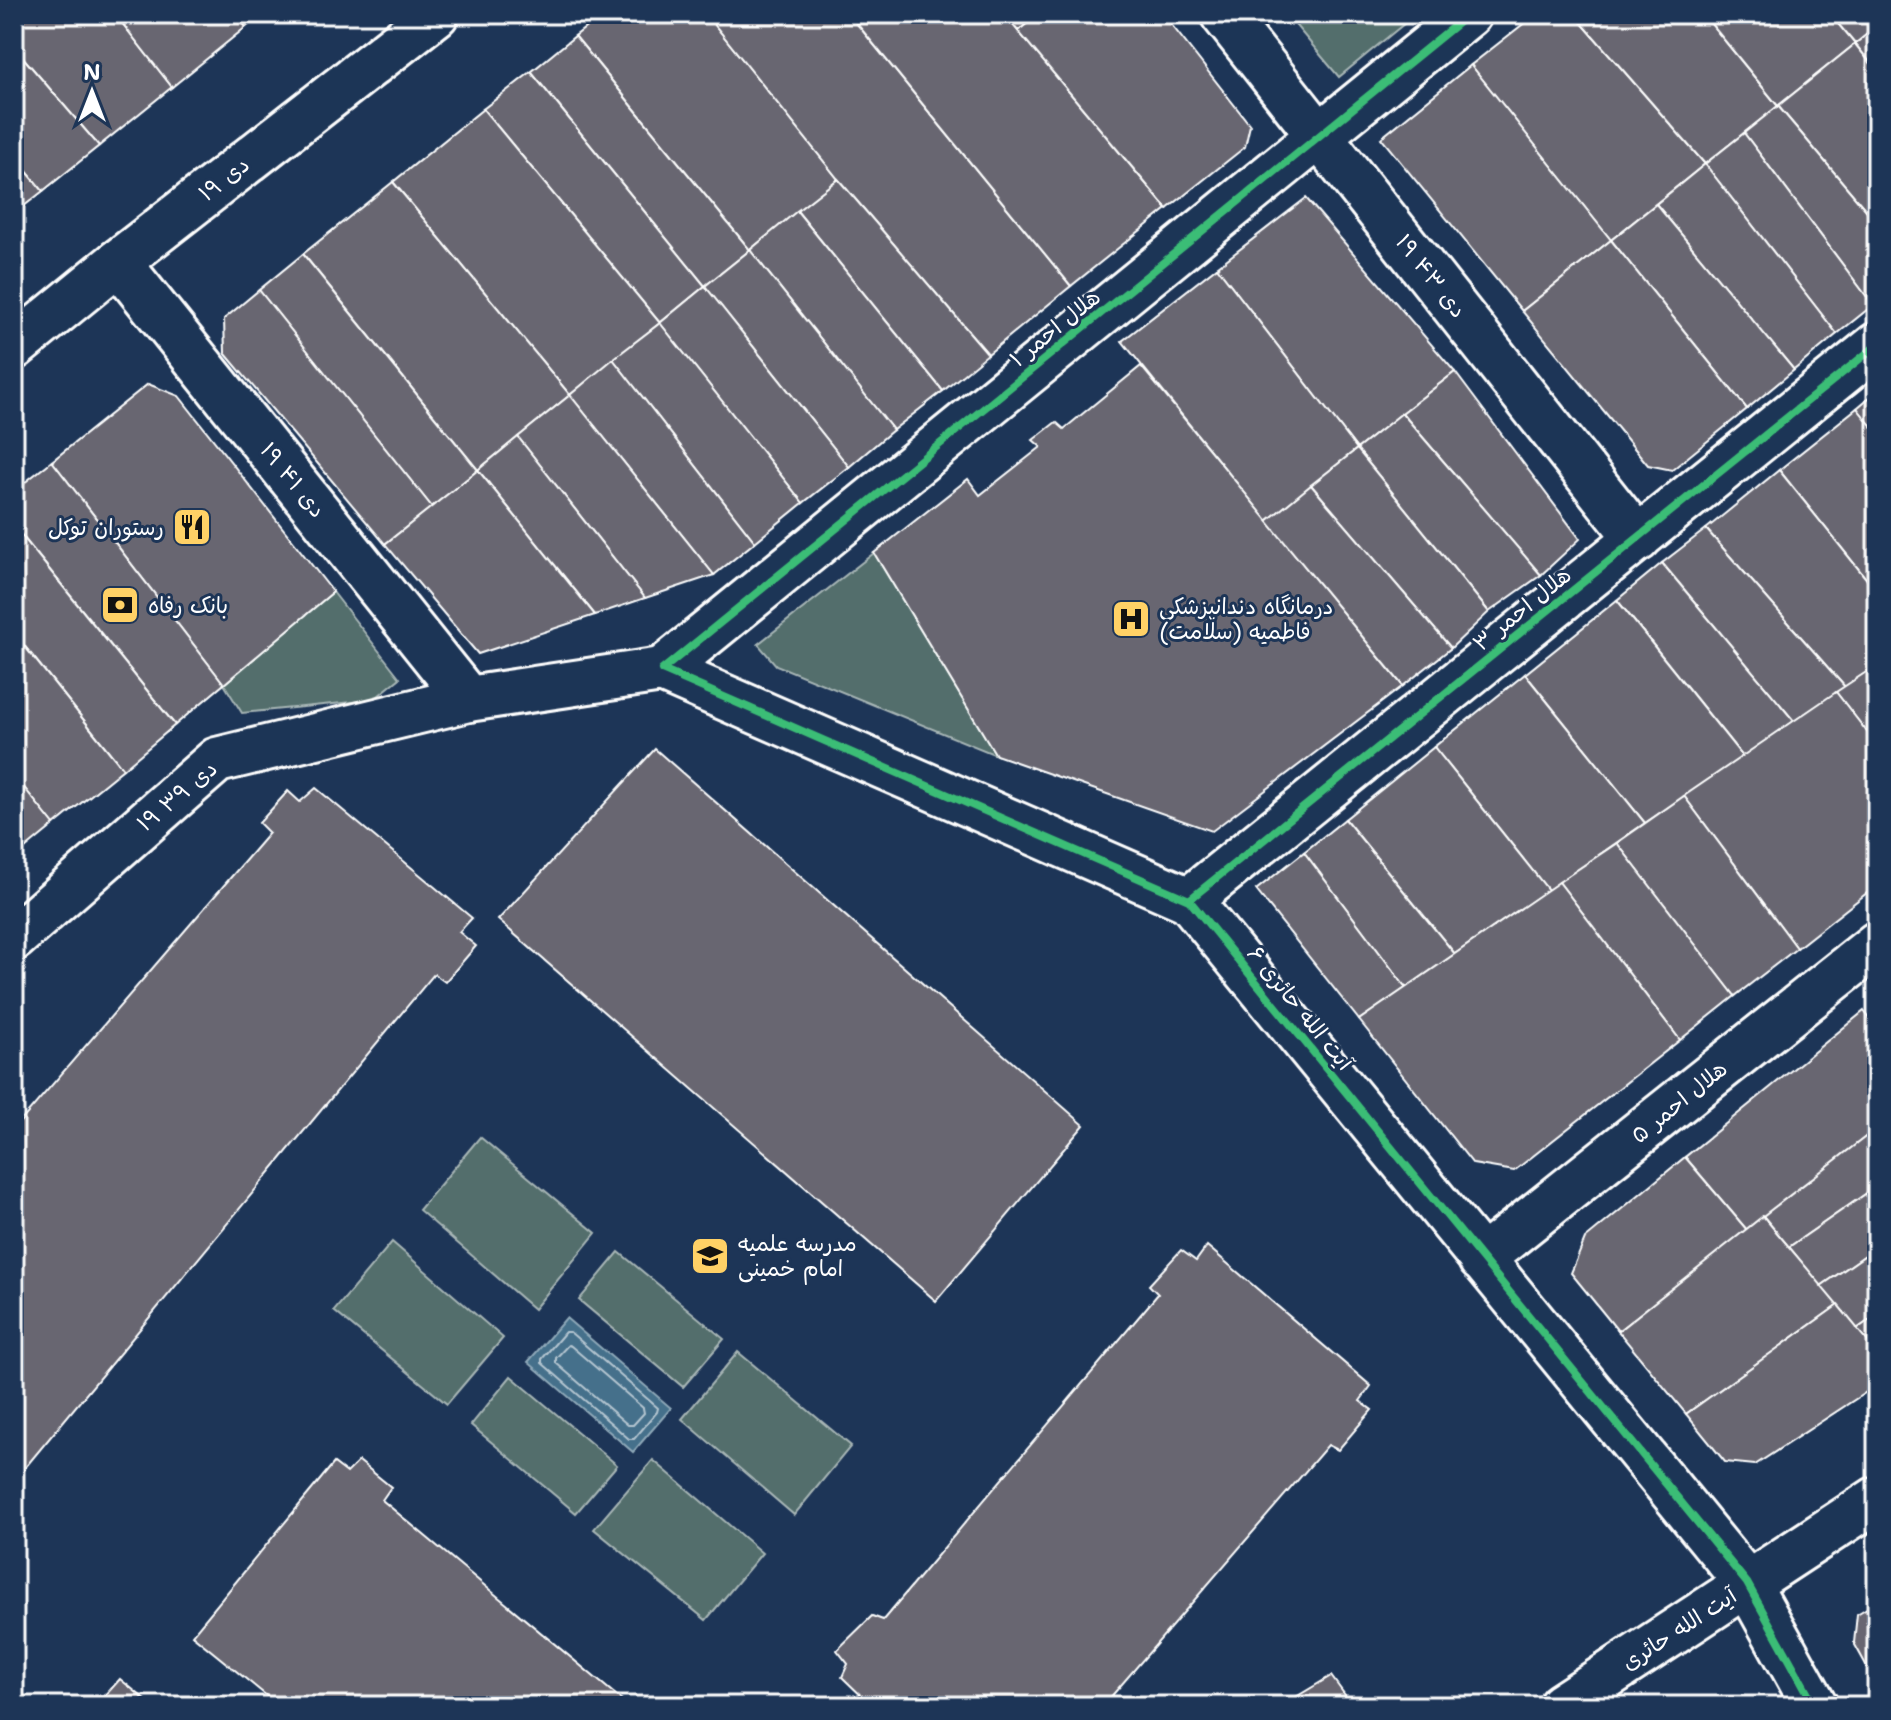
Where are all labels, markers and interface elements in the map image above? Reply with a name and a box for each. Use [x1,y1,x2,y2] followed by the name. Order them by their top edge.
[52,52,132,132] north arrow
[83,58,101,87] text: N
[193,150,255,208] street label: ۱۹ دی
[1389,228,1473,324] street label: ۱۹ دی ۴۳
[1004,283,1106,373] street label: هلال احمر ۱
[254,436,332,524] street label: ۱۹ دی ۴۱
[171,506,213,548] restaurant icon: رستوران توکل
[48,513,164,542] place label: رستوران توکل
[1467,560,1577,658] street label: هلال احمر ۳
[99,584,141,626] bank icon: بانک رفاه
[148,591,228,620] place label: بانک رفاه
[1159,592,1333,646] place label: درمانگاه دندانپزشکی فاطمیه (سلامت)
[1110,598,1152,640] hospital icon: درمانگاه دندانپزشکی فاطمیه (سلامت)
[131,754,223,838] street label: ۱۹ دی ۳۹
[1241,940,1360,1078] street label: آیت الله حائری ۶
[1625,1054,1733,1150] street label: هلال احمر ۵
[738,1229,857,1285] place label: مدرسه علمیه امام خمینی
[689,1235,731,1277] school or university icon: مدرسه علمیه امام خمینی
[1616,1580,1743,1677] street label: آیت الله حائری

